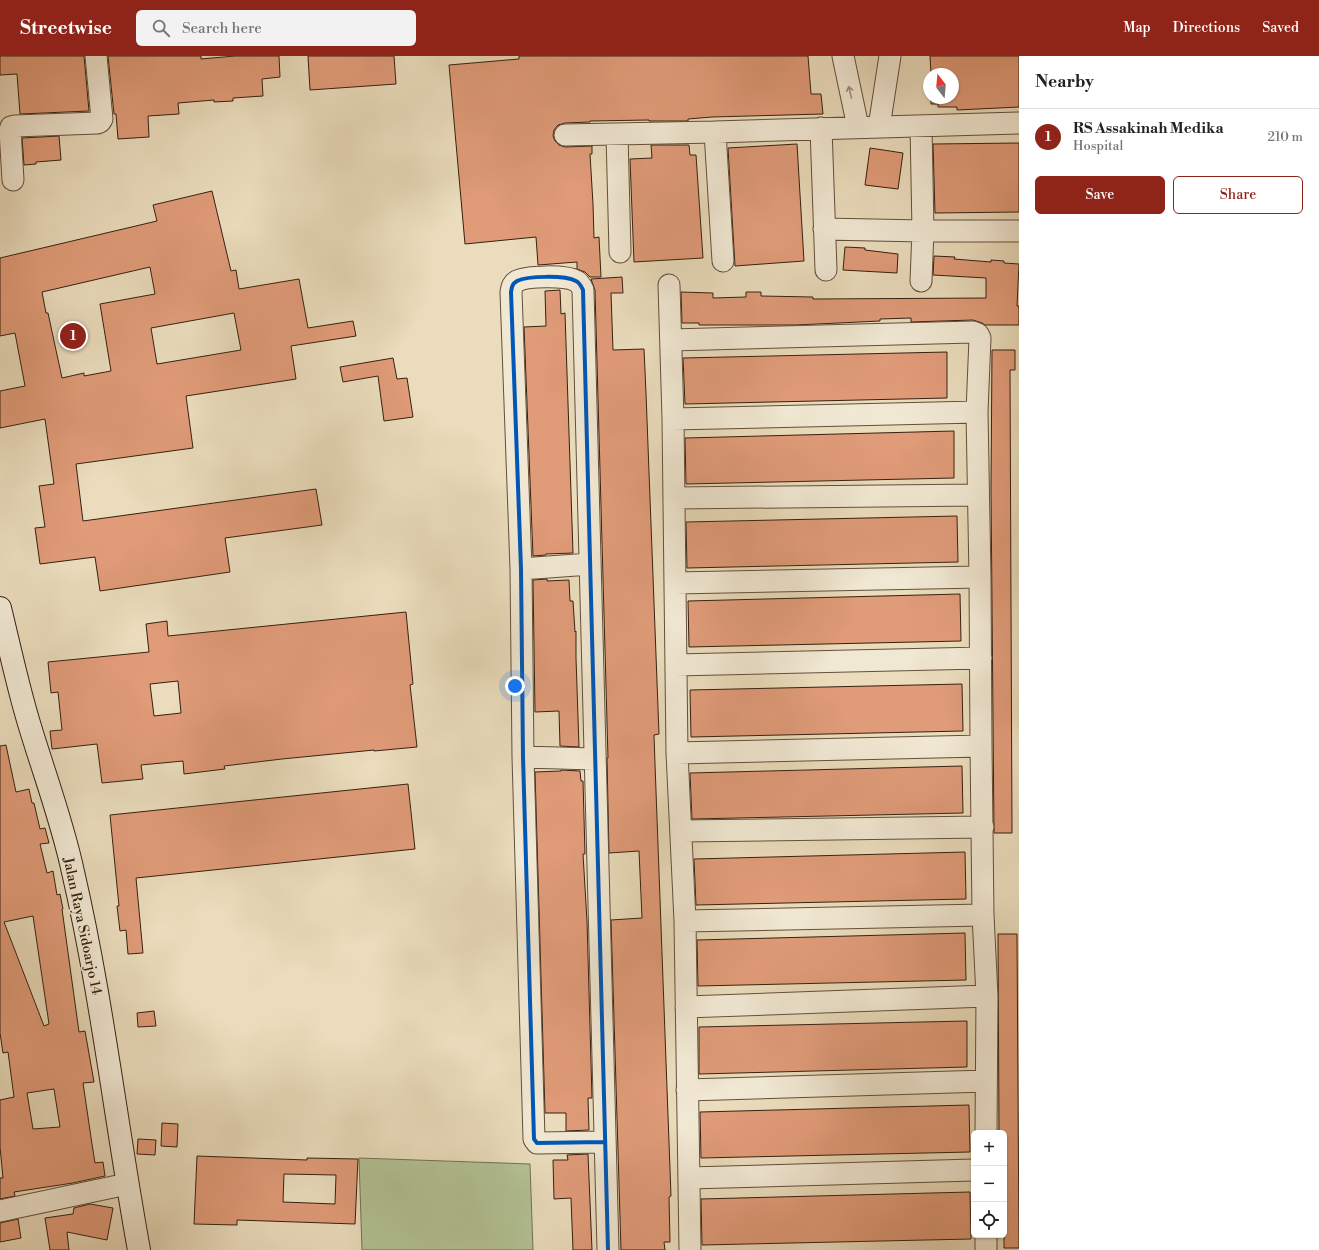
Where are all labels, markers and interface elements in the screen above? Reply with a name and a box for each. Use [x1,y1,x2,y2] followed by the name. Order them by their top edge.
[136,10,416,46] search box
[20,16,112,40] text: Streetwise
[150,17,172,39] icon: search
[182,19,262,38] text: Search here
[1123,19,1151,37] text: Map
[1173,19,1240,37] text: Directions
[1262,19,1299,37] text: Saved
[923,68,959,104] north arrow
[1035,71,1094,93] text: Nearby
[846,85,854,98] one-way arrow
[1073,119,1224,138] text: RS Assakinah Medika
[1045,129,1051,145] text: 1
[1268,129,1303,145] text: 210 m
[1073,138,1123,154] text: Hospital
[1035,176,1165,214] button: Save
[1173,176,1303,214] button: Share
[60,321,86,351] pin: 1
[505,676,525,696] your location
[58,855,105,997] street label: Jalan Raya Sidoarjo 14
[971,1130,1007,1238] map controls
[971,1130,1007,1166] button: +
[971,1166,1007,1202] button: −
[971,1202,1007,1238] button: locate

